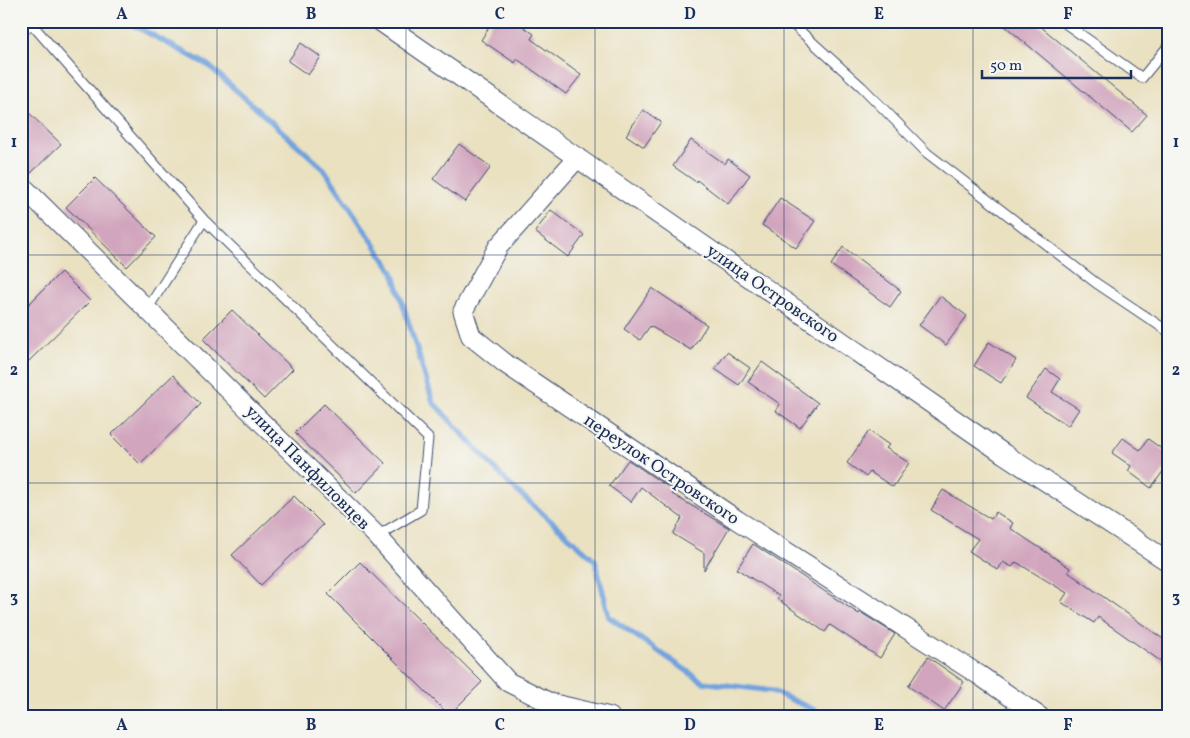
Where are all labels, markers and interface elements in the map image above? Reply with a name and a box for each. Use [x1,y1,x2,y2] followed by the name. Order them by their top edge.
[116,4,128,26] text: A
[306,4,317,26] text: B
[495,4,505,26] text: C
[684,4,696,26] text: D
[874,4,884,26] text: E
[1063,4,1073,26] text: F
[982,48,1131,80] scale bar
[990,56,1022,77] text: 50 m
[11,132,17,154] text: 1
[1173,132,1179,154] text: 1
[701,239,844,350] street label: улица Островского
[10,360,18,382] text: 2
[1172,360,1180,382] text: 2
[239,400,375,536] street label: улица Панфиловцев
[578,409,744,532] street label: переулок Островского
[10,587,18,609] text: 3
[1172,587,1180,609] text: 3
[116,715,128,737] text: A
[306,715,317,737] text: B
[495,715,505,737] text: C
[684,715,696,737] text: D
[874,715,884,737] text: E
[1063,715,1073,737] text: F

